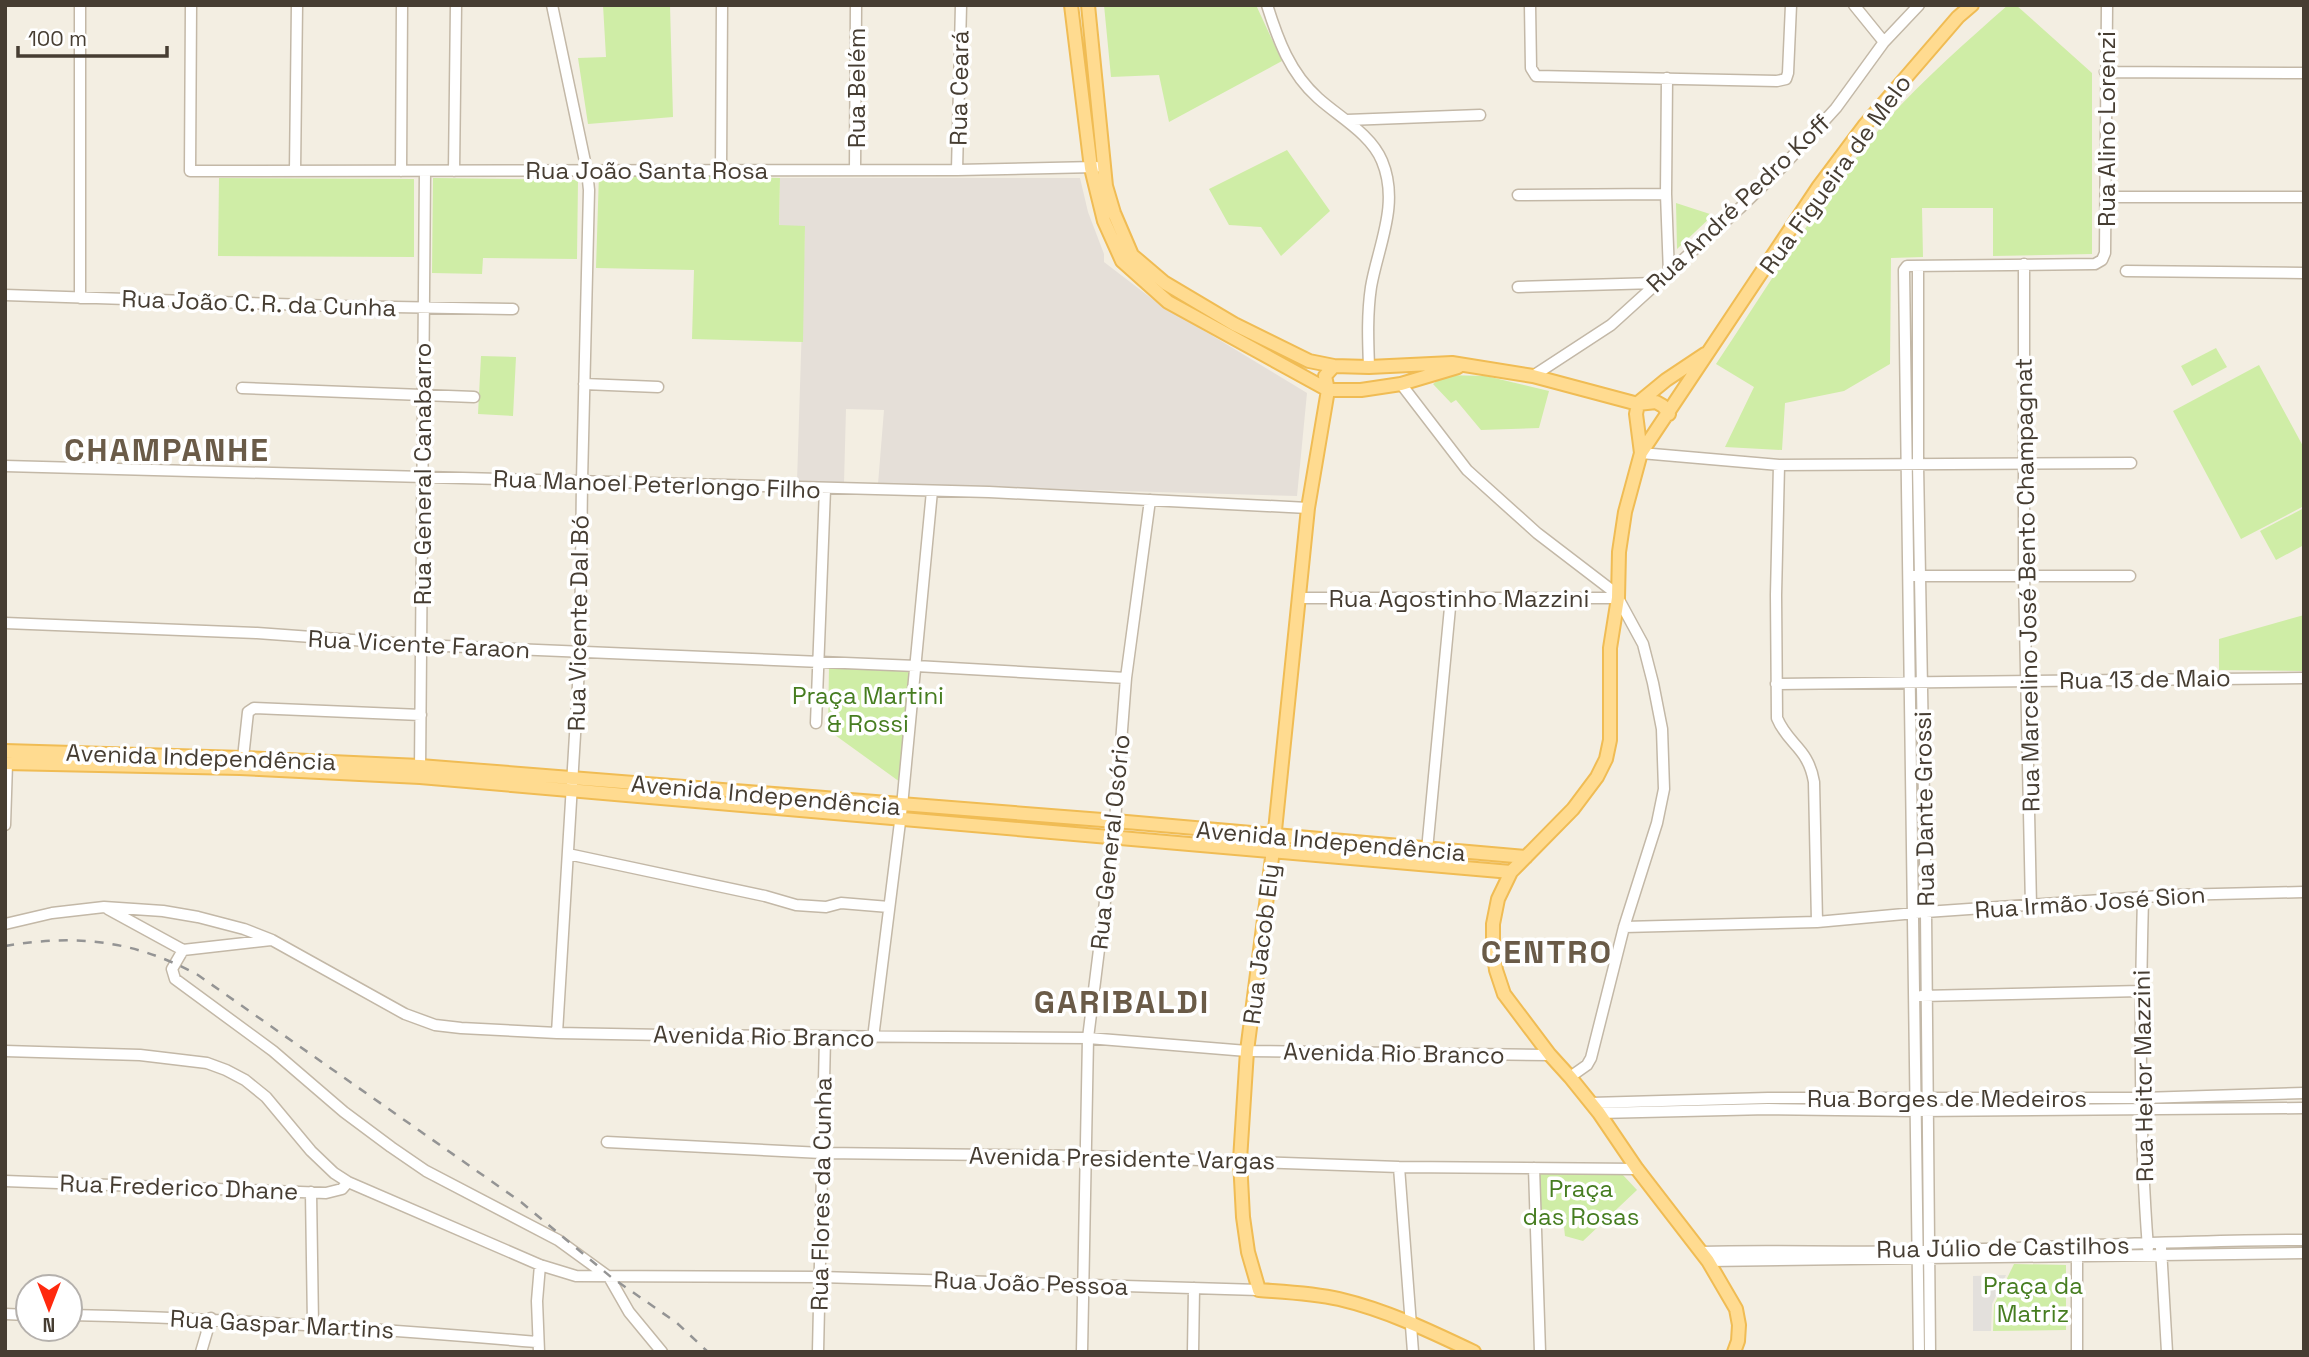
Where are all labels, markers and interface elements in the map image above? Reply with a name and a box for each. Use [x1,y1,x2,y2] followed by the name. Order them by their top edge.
[18,14,166,58] scale bar
[28,25,87,52] text: 100 m
[841,28,872,148] street label: Rua Belém
[942,30,976,146] street label: Rua Ceará
[2091,31,2122,227] street label: Rua Alino Lorenzi
[1752,68,1918,280] street label: Rua Figueira de Melo
[1640,107,1836,299] street label: Rua André Pedro Koff
[526,155,769,186] street label: Rua João Santa Rosa
[121,283,397,323] street label: Rua João C. R. da Cunha
[407,343,438,605] street label: Rua General Canabarro
[2008,358,2046,812] street label: Rua Marcelino José Bento Champagnat
[64,430,270,470] district label: CHAMPANHE
[493,463,821,505] street label: Rua Manoel Peterlongo Filho
[561,514,595,732] street label: Rua Vicente Dal Bó
[1329,583,1589,614] street label: Rua Agostinho Mazzini
[307,623,531,665] street label: Rua Vicente Faraon
[2059,662,2231,696] street label: Rua 13 de Maio
[792,680,944,739] park label: Praça Martini & Rossi
[1907,711,1941,907] street label: Rua Dante Grossi
[1083,733,1137,951] street label: Rua General Osório
[65,737,337,777] street label: Avenida Independência
[630,768,902,822] street label: Avenida Independência
[1195,814,1467,868] street label: Avenida Independência
[1236,862,1286,1026] street label: Rua Jacob Ely
[1973,878,2207,926] street label: Rua Irmão José Sion
[1481,932,1613,972] district label: CENTRO
[2126,970,2160,1182] street label: Rua Heitor Mazzini
[1034,982,1210,1022] district label: GARIBALDI
[653,1019,875,1053] street label: Avenida Rio Branco
[1283,1036,1505,1070] street label: Avenida Rio Branco
[803,1077,839,1311] street label: Rua Flores da Cunha
[1807,1083,2087,1114] street label: Rua Borges de Medeiros
[969,1140,1275,1176] street label: Avenida Presidente Vargas
[59,1167,299,1207] street label: Rua Frederico Dhane
[1523,1173,1639,1232] park label: Praça das Rosas
[1876,1229,2130,1265] street label: Rua Júlio de Castilhos
[933,1264,1129,1302] street label: Rua João Pessoa
[1983,1270,2083,1329] park label: Praça da Matriz
[14,1273,84,1343] north arrow
[169,1303,395,1345] street label: Rua Gaspar Martins
[43,1312,55,1337] text: N

